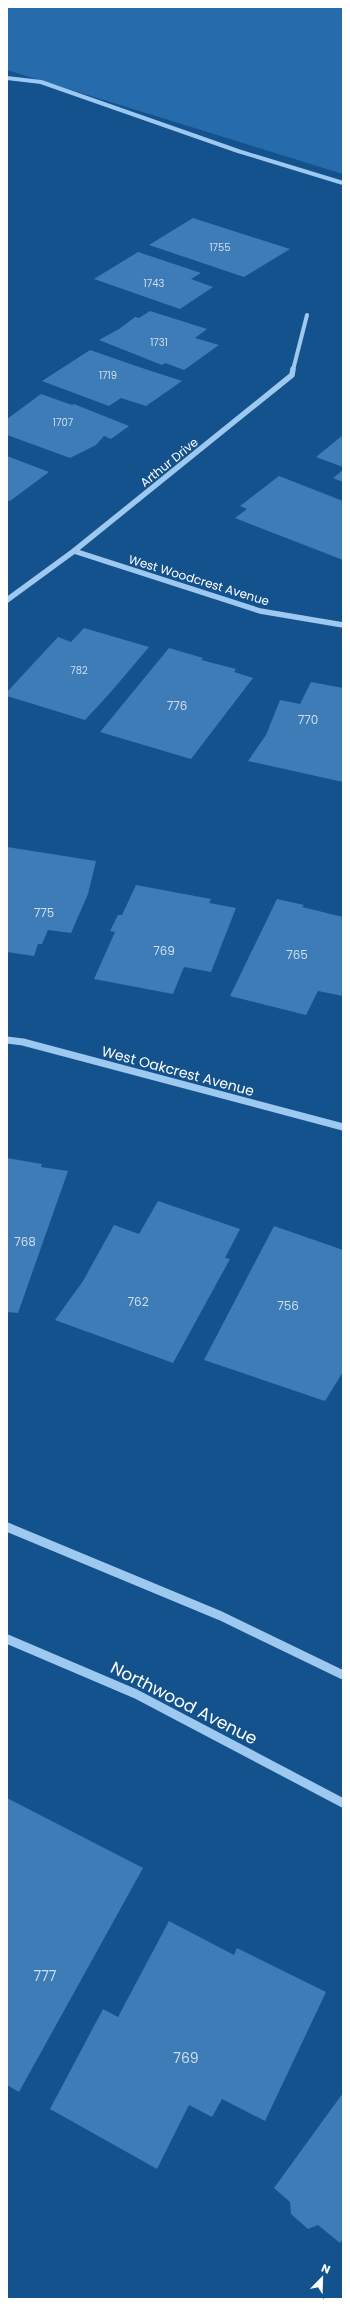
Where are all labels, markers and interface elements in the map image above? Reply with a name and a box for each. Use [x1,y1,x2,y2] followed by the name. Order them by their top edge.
[209,240,231,255] house number: 1755
[144,276,165,291] house number: 1743
[150,335,168,350] house number: 1731
[99,368,117,383] house number: 1719
[53,415,74,430] house number: 1707
[136,433,202,491] street label: Arthur Drive
[127,550,271,610] street label: West Woodcrest Avenue
[70,663,88,678] house number: 782
[167,697,187,714] house number: 776
[298,711,318,728] house number: 770
[34,904,54,921] house number: 775
[153,942,175,959] house number: 769
[286,946,308,963] house number: 765
[99,1041,257,1101] street label: West Oakcrest Avenue
[14,1233,36,1250] house number: 768
[127,1293,149,1310] house number: 762
[277,1297,299,1314] house number: 756
[106,1656,262,1750] street label: Northwood Avenue
[34,1966,57,1986] house number: 777
[173,2048,199,2068] house number: 769
[302,2258,342,2298] north arrow
[319,2260,333,2278] text: N

